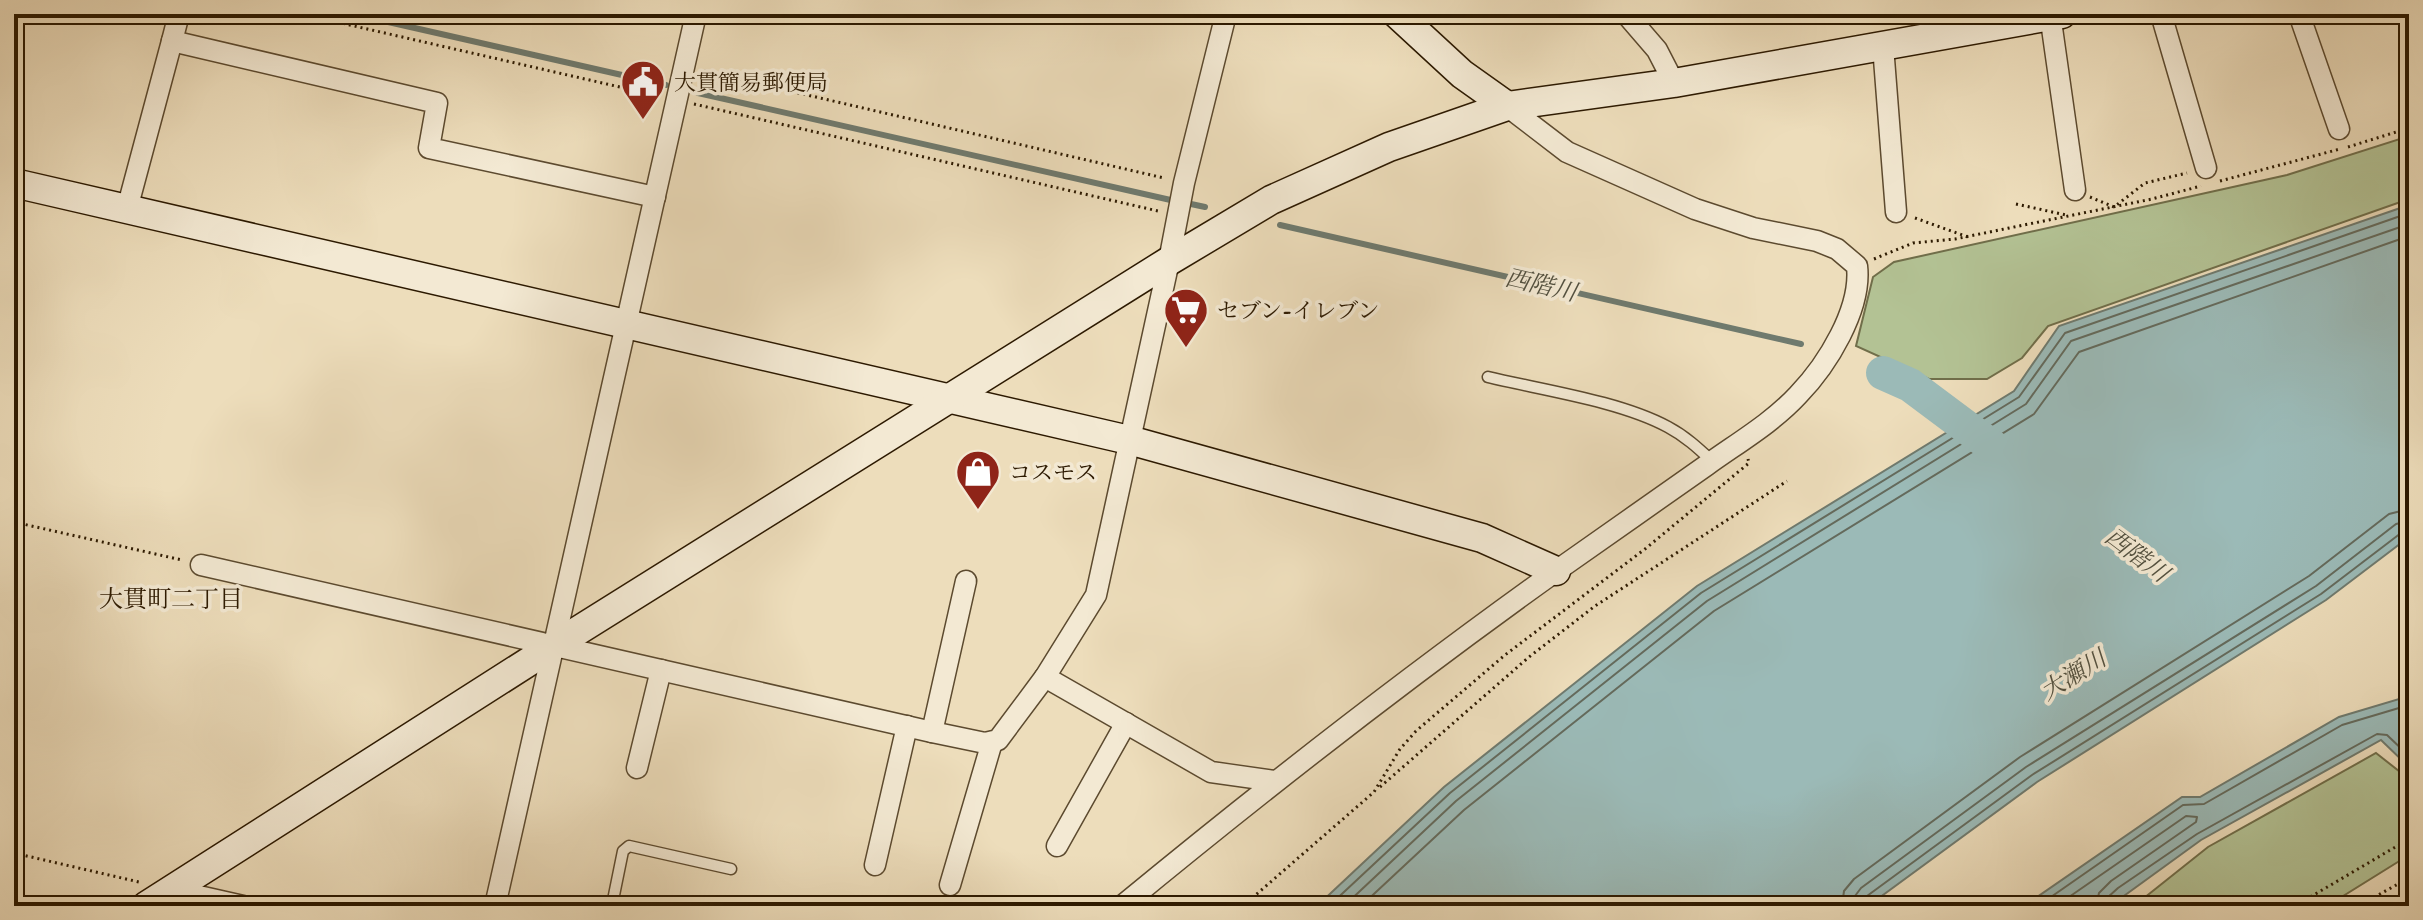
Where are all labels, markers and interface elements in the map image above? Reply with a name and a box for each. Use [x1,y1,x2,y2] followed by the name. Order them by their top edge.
[619,58,667,121] public building icon: 大貫簡易郵便局
[674,70,828,98] place label: 大貫簡易郵便局
[1502,263,1582,310] water label: 西階川
[1162,286,1210,349] supermarket icon: セブン-イレブン
[1217,298,1379,326] place label: セブン-イレブン
[954,448,1002,511] shop icon: コスモス
[1009,460,1097,488] place label: コスモス
[2098,522,2177,592] water label: 西階川
[99,585,243,616] district label: 大貫町二丁目
[2035,642,2115,708] water label: 大瀬川

